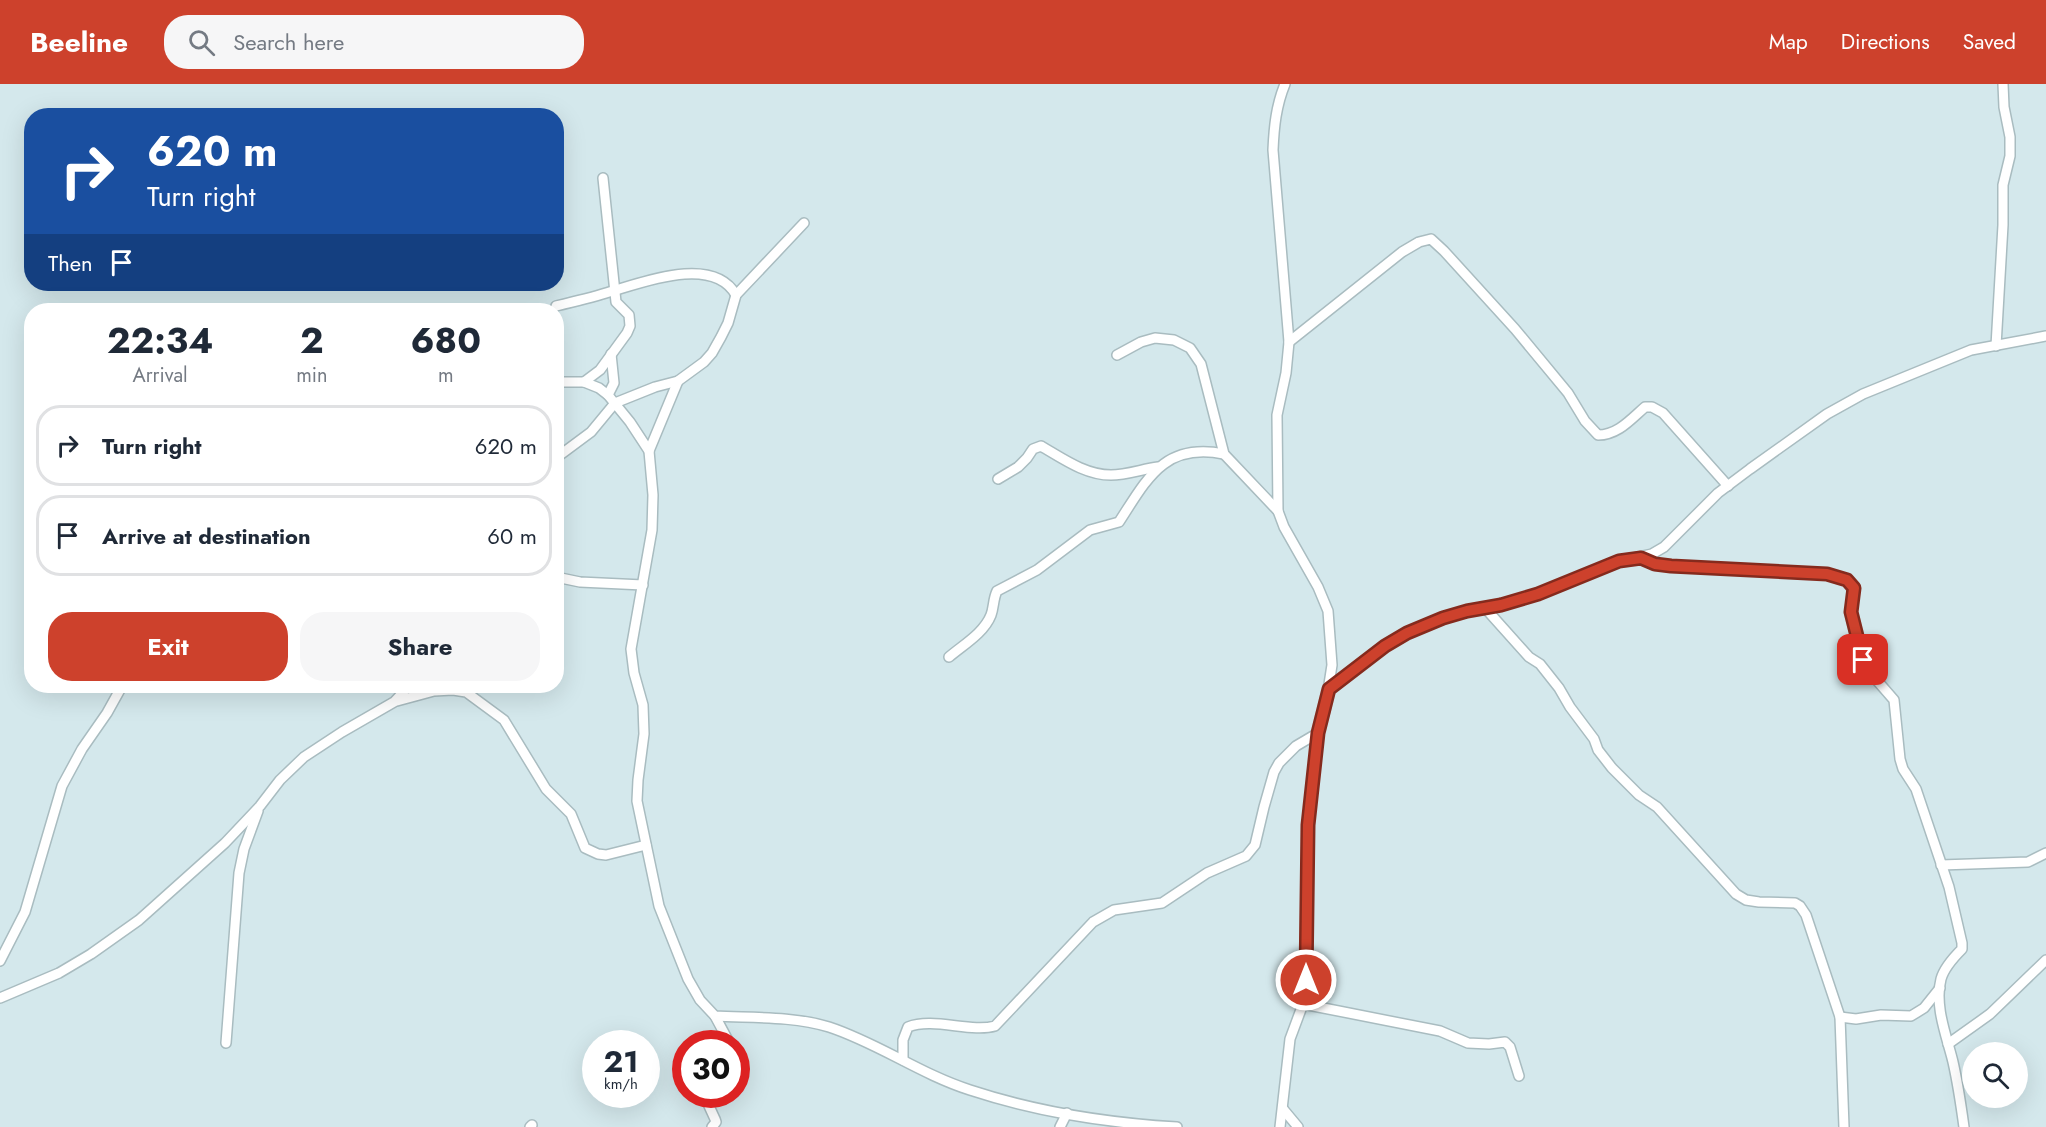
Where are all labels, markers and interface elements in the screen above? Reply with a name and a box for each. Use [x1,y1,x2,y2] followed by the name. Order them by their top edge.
[164,15,584,69] search box
[30,22,128,63] text: Beeline
[185,26,218,59] icon: search
[233,26,344,58] text: Search here
[1769,27,1808,57] text: Map
[1841,27,1930,57] text: Directions
[1963,27,2016,57] text: Saved
[147,121,278,182] text: 620 m
[48,132,126,210] icon: right
[147,177,255,216] text: Turn right
[105,246,138,279] icon: arrive
[48,247,93,279] text: Then
[107,314,213,366] text: 22:34
[300,314,324,366] text: 2
[411,314,481,366] text: 680
[133,361,188,390] text: Arrival
[296,361,328,390] text: min
[438,361,454,390] text: m
[51,429,84,462] icon: right
[102,430,202,462] text: Turn right
[475,430,537,462] text: 620 m
[51,519,84,552] icon: arrive
[102,520,311,552] text: Arrive at destination
[487,520,537,552] text: 60 m
[48,612,288,681] button: Exit
[300,612,540,681] button: Share
[1837,634,1888,685] pin
[1846,643,1879,676] icon: arrive
[1274,948,1338,1012] position arrow
[672,1030,750,1108] speed limit sign: 30
[604,1040,638,1083] text: 21
[1962,1042,2028,1108] map controls
[1962,1042,2028,1108] button: search
[604,1073,638,1095] text: km/h

